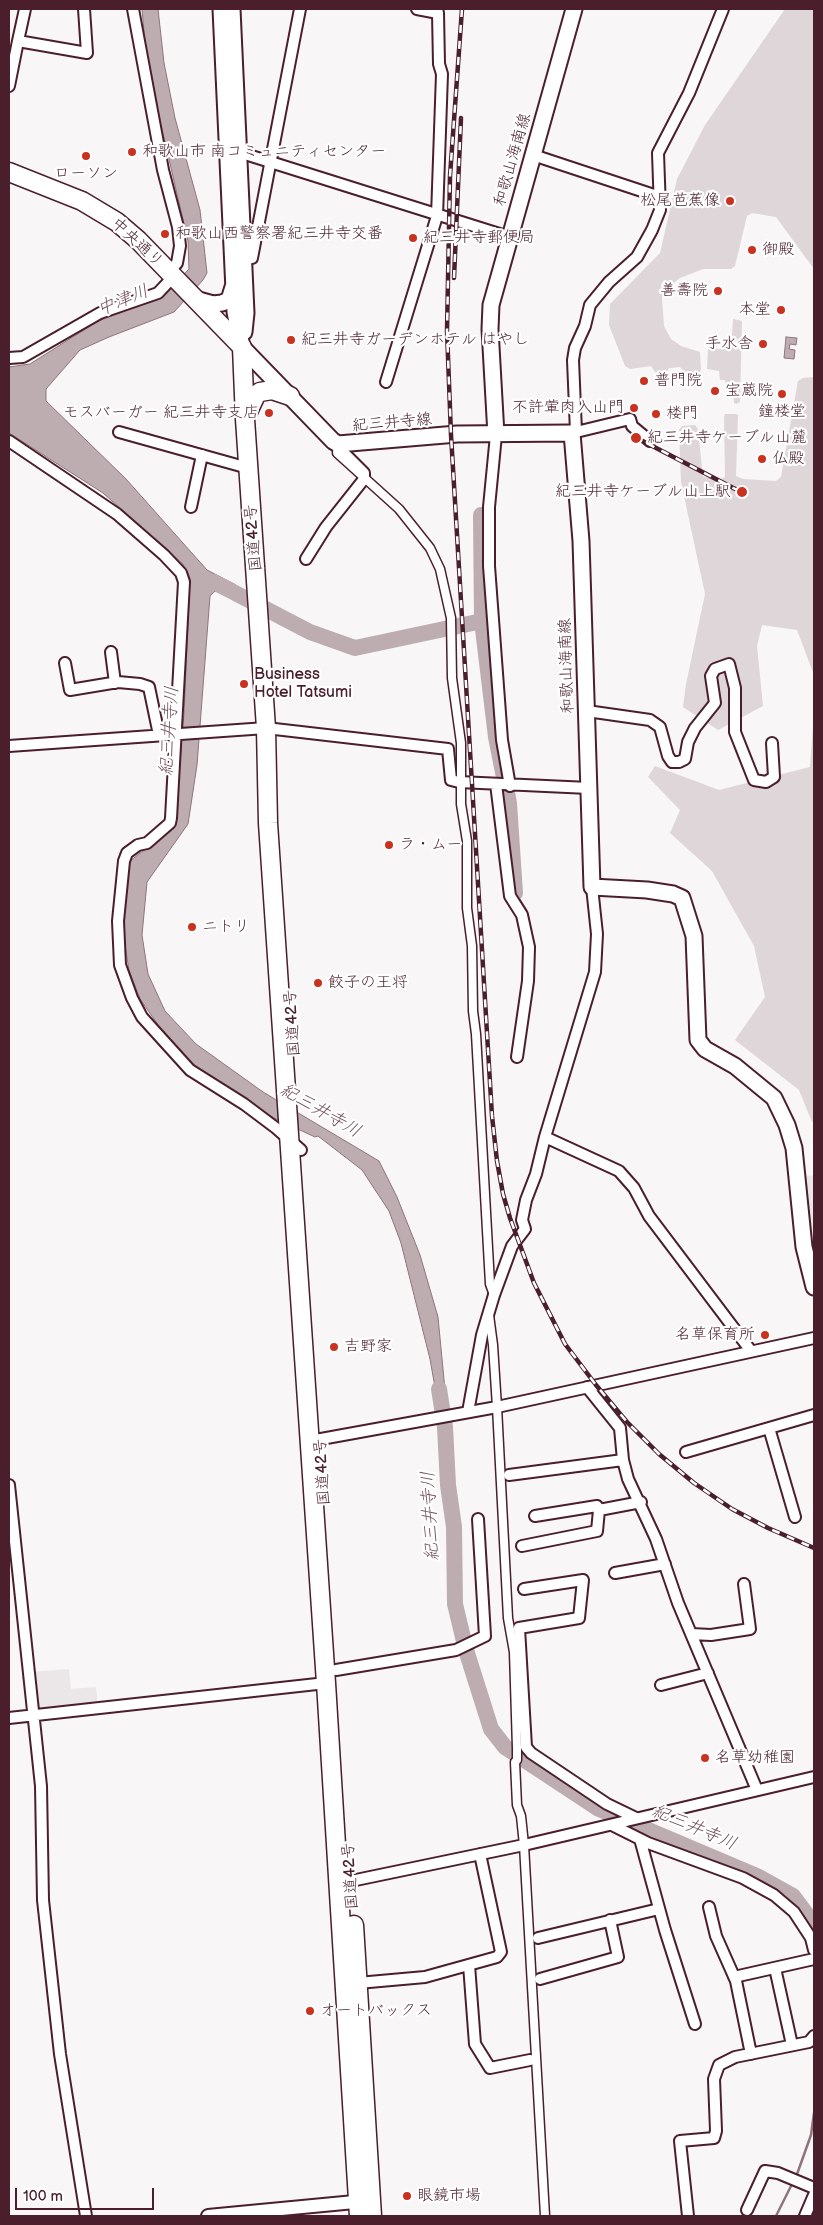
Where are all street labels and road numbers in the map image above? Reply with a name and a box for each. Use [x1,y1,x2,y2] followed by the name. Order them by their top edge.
[491,111,535,209] street label: 和歌山海南線
[107,214,167,272] street label: 中央通り
[351,410,433,436] street label: 紀三井寺線
[242,504,266,572] street label: 国道42号
[556,618,578,714] street label: 和歌山海南線
[281,989,305,1057] street label: 国道42号
[311,1438,335,1506] street label: 国道42号
[339,1842,363,1910] street label: 国道42号

